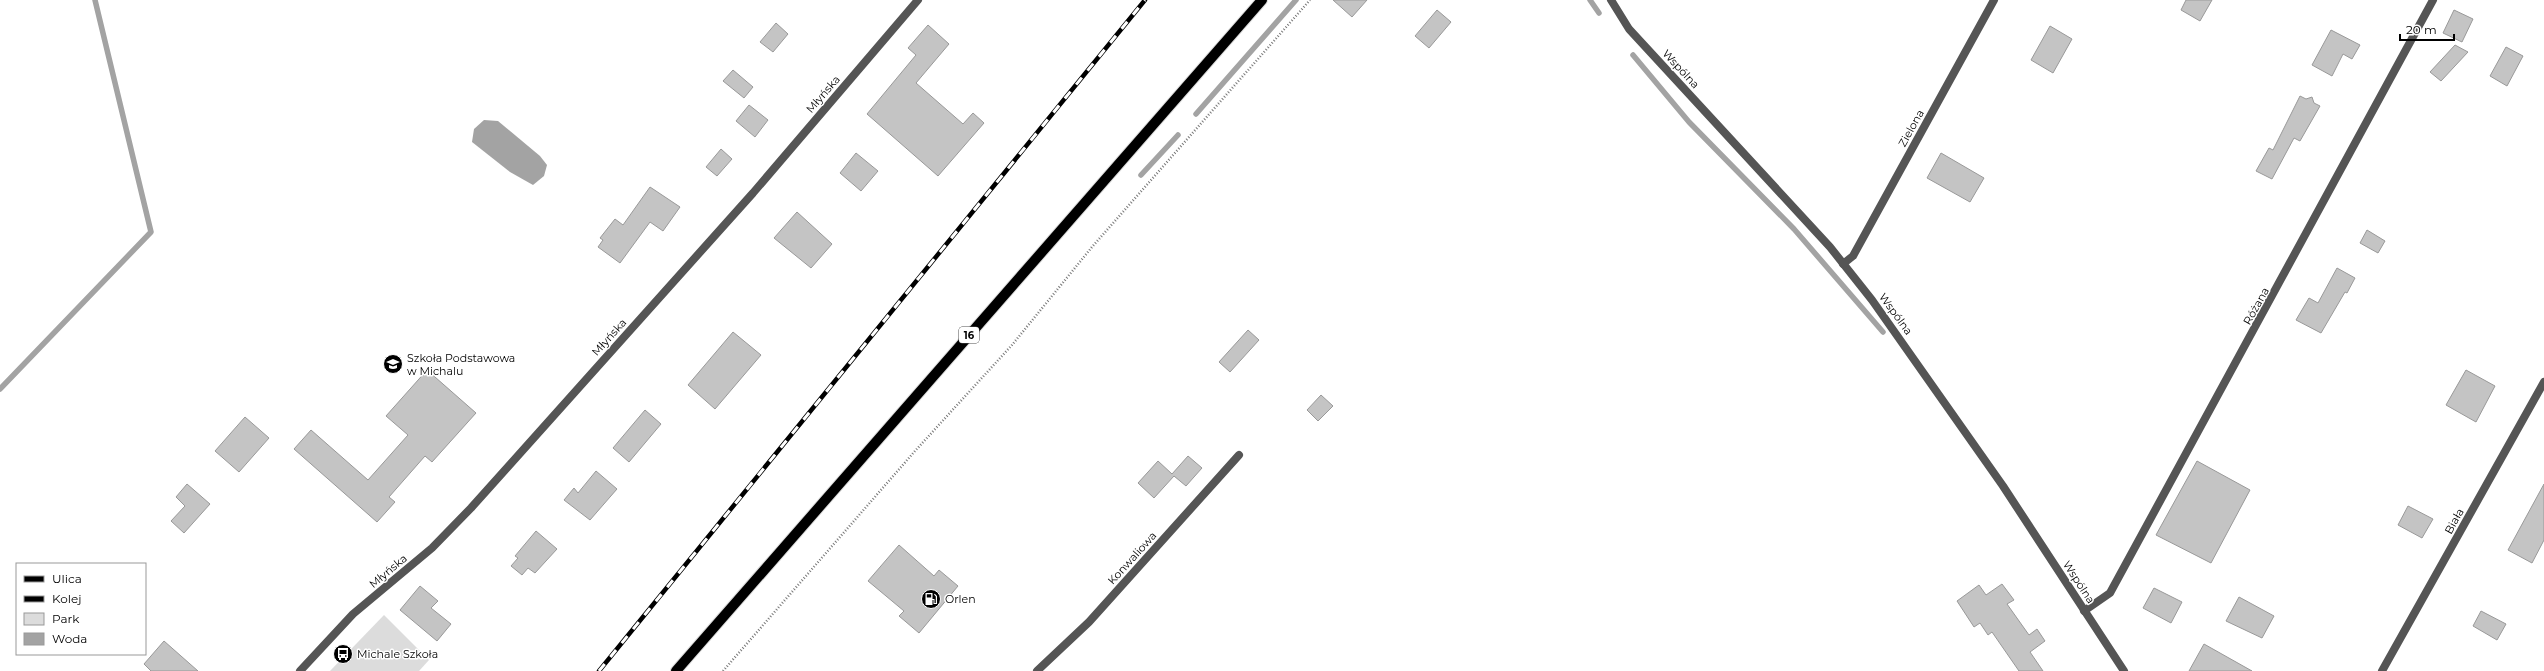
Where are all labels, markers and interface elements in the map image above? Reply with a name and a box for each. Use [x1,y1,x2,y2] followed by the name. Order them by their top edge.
[2400,16,2454,42] scale bar
[2406,22,2437,37] text: 20 m
[1659,47,1703,91] street label: Wspólna
[803,72,843,116] street label: Młyńska
[1895,107,1927,149] street label: Zielona
[2240,285,2272,327] street label: Różana
[1876,290,1916,338] street label: Wspólna
[589,315,629,359] street label: Młyńska
[959,327,979,343] road number: 16
[407,351,515,378] place label: Szkoła Podstawowa w Michalu
[382,353,404,375] school or university icon: Szkoła Podstawowa w Michalu
[2441,506,2467,536] street label: Biała
[1105,529,1159,587] street label: Konwaliowa
[366,551,410,591] street label: Młyńska
[2060,558,2098,606] street label: Wspólna
[16,563,146,655] legend
[52,571,82,586] text: Ulica
[920,588,942,610] fuel station icon: Orlen
[52,591,81,606] text: Kolej
[945,592,976,606] place label: Orlen
[52,611,80,626] text: Park
[52,631,87,646] text: Woda
[332,643,354,665] bus stop icon: Michale Szkoła
[357,647,438,661] place label: Michale Szkoła

